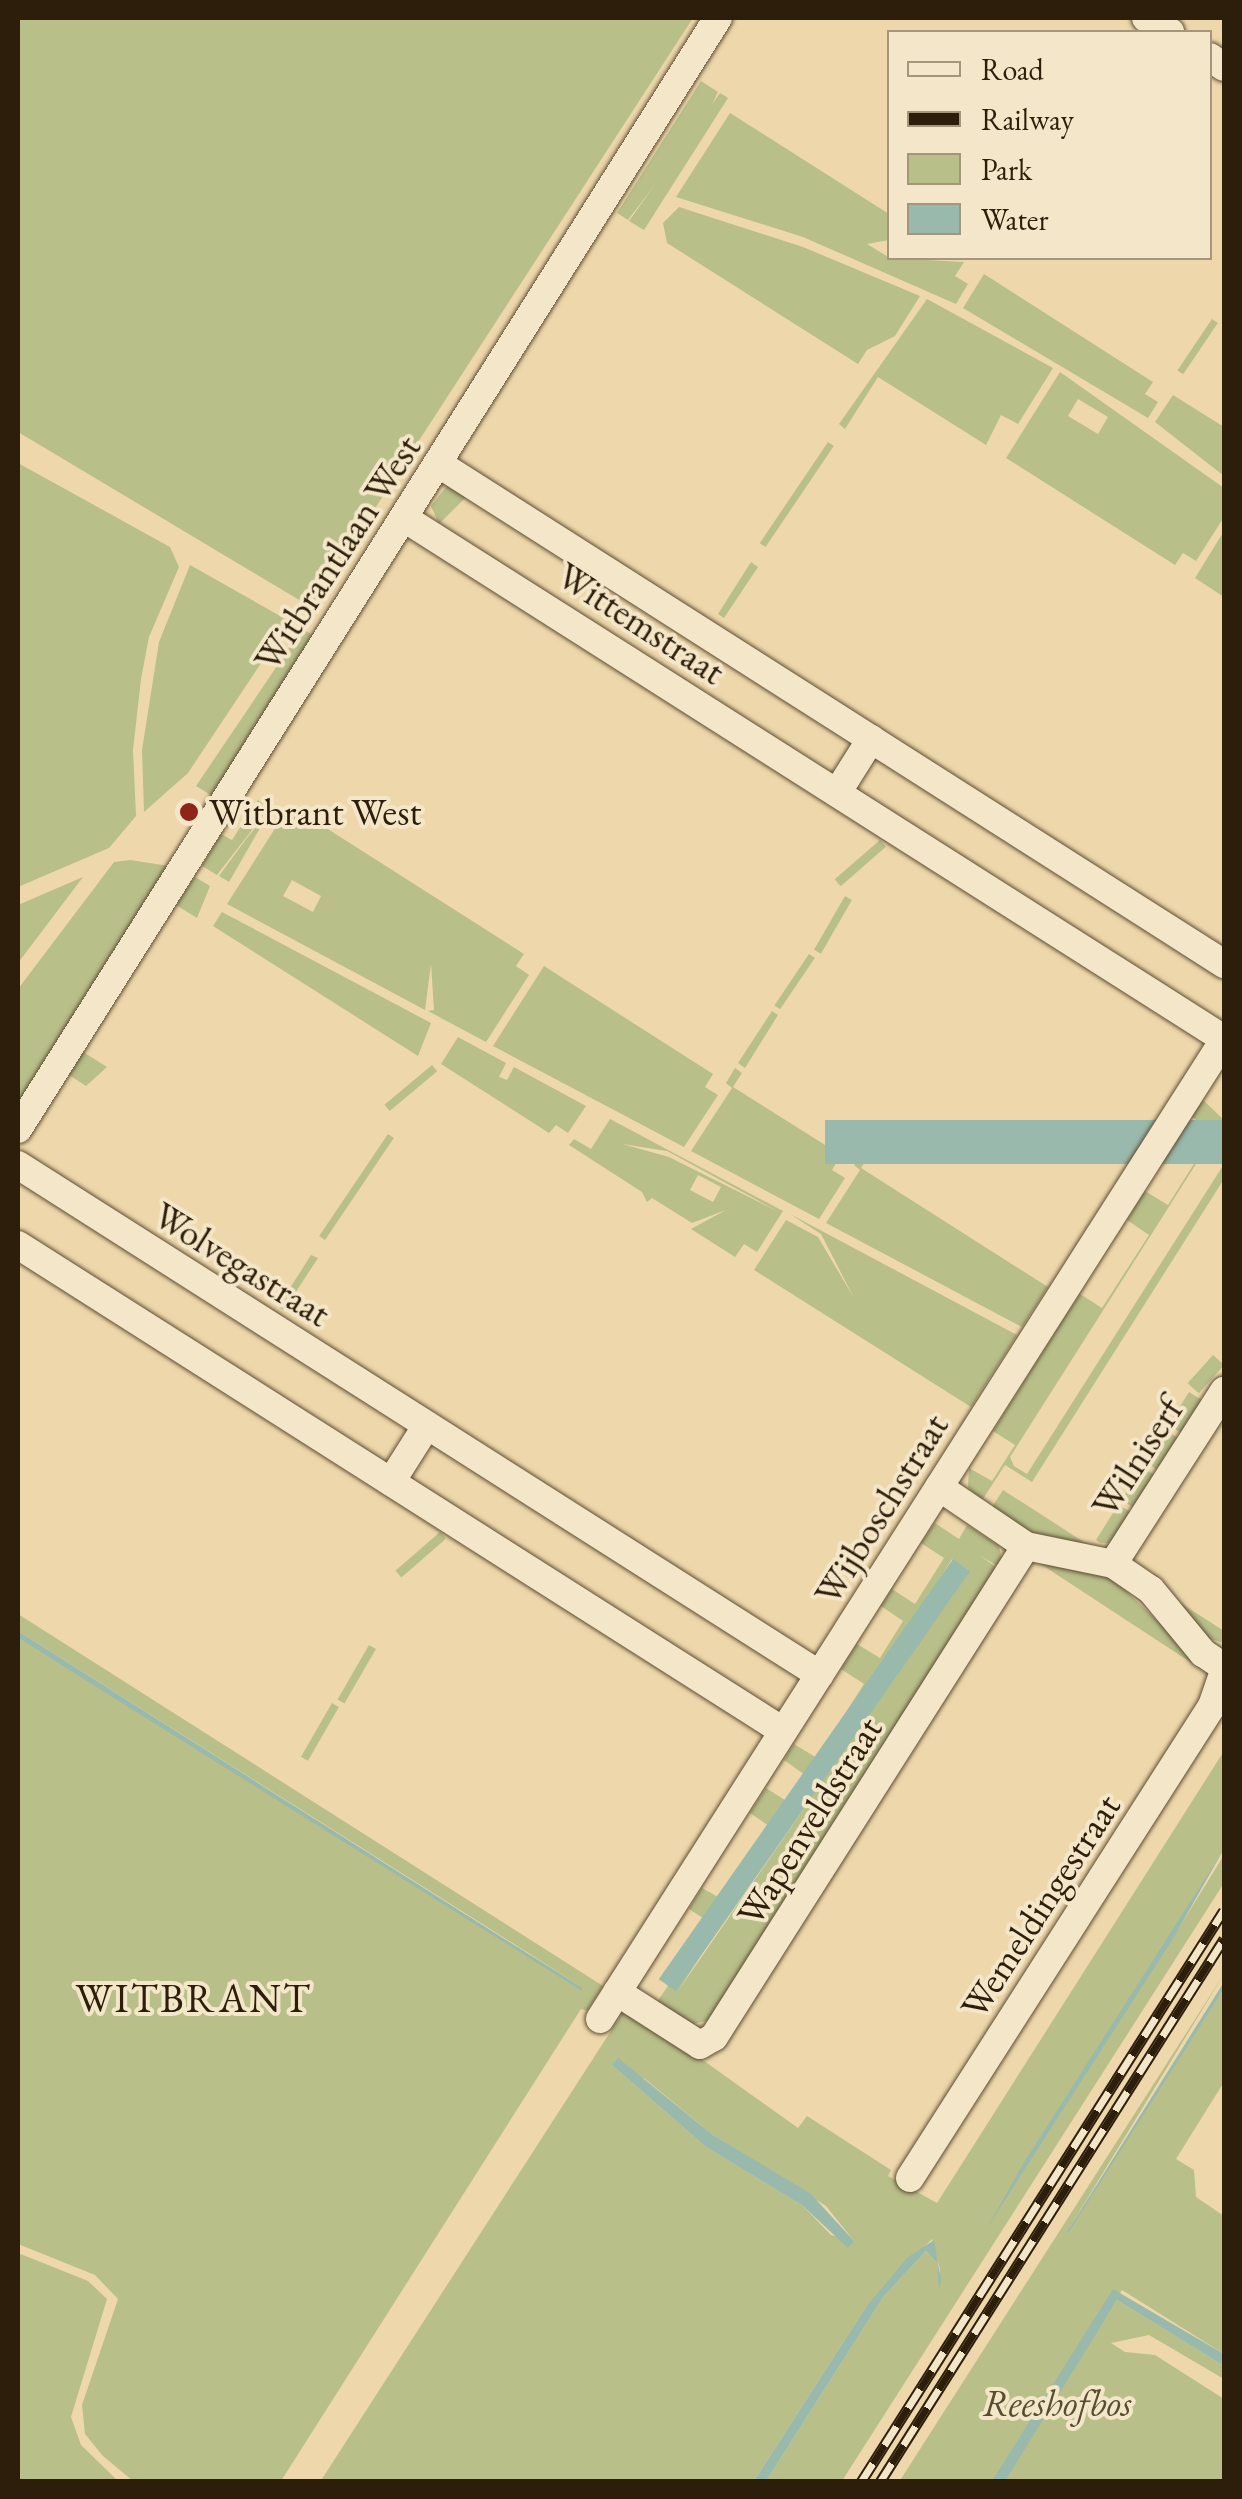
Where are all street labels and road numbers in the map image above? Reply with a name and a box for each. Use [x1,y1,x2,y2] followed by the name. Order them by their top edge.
[244,427,430,679] street label: Witbrantlaan West
[549,552,733,694] street label: Wittemstraat
[145,1192,339,1336] street label: Wolvegastraat
[1081,1389,1193,1525] street label: Wilniserf
[804,1405,958,1613] street label: Wijboschstraat
[727,1708,891,1934] street label: Wapenveldstraat
[951,1785,1129,2027] street label: Wemeldingestraat

